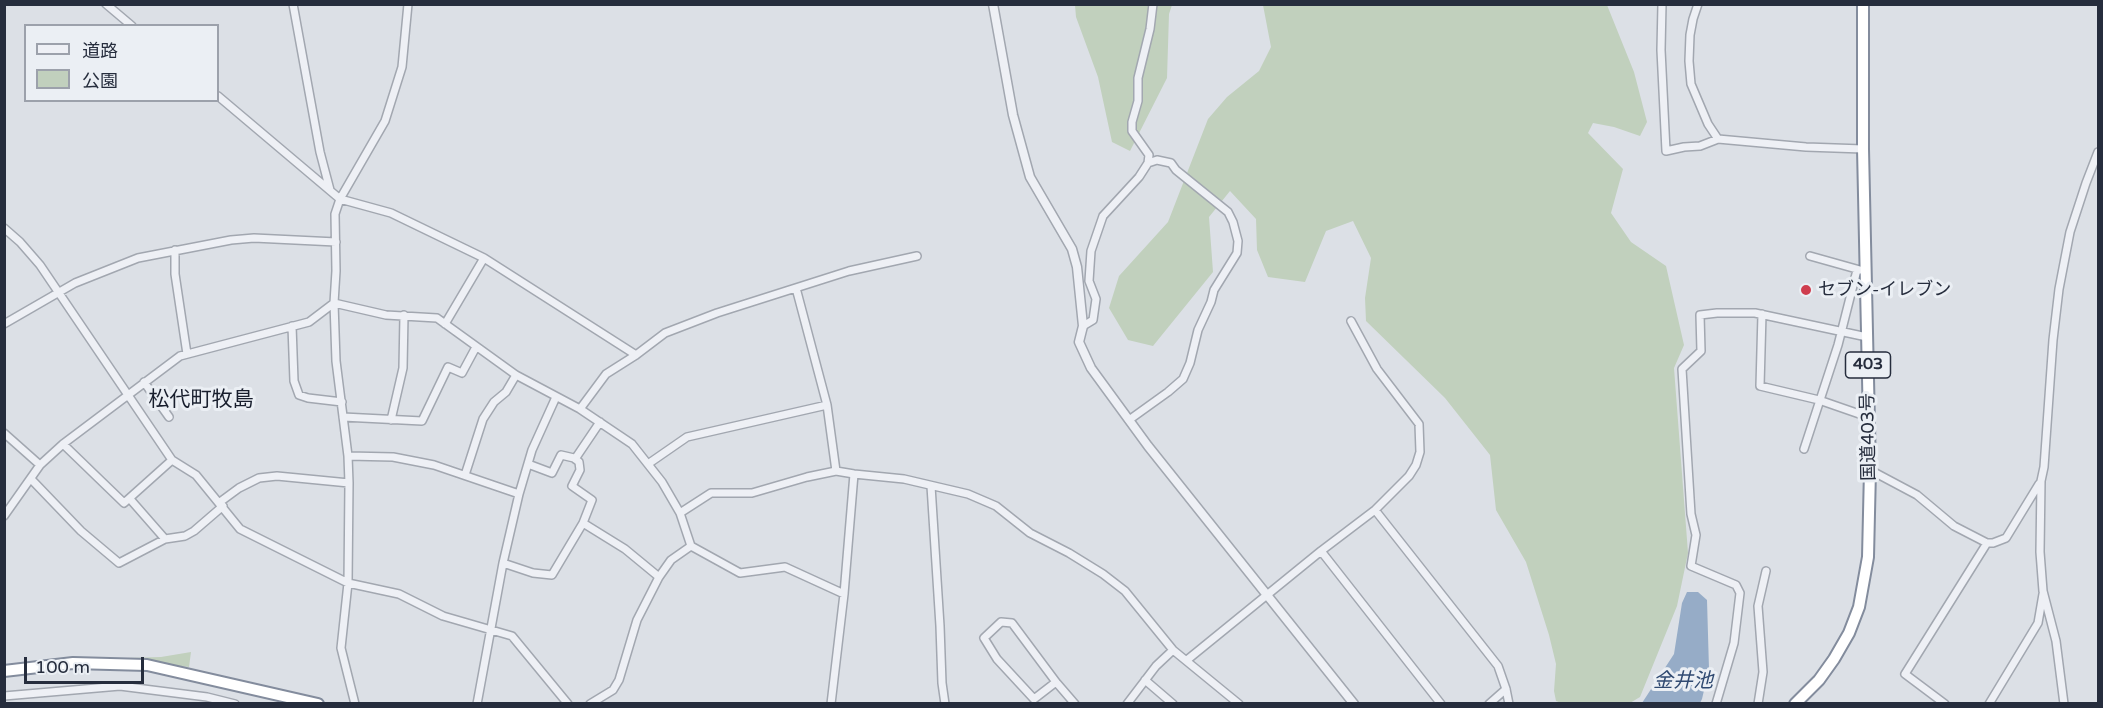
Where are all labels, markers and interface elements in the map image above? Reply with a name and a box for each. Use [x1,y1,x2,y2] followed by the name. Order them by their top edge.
[24,24,219,102] legend
[82,40,118,62] text: 道路
[82,70,118,92] text: 公園
[1818,279,1951,301] place label: セブン-イレブン
[1799,283,1813,297] marker: セブン-イレブン
[1846,352,1890,378] road number: 403
[149,387,253,413] district label: 松代町牧島
[1857,393,1881,481] street label: 国道403号
[27,645,147,683] scale bar
[35,656,90,678] text: 100 m
[1653,670,1713,694] water label: 金井池

